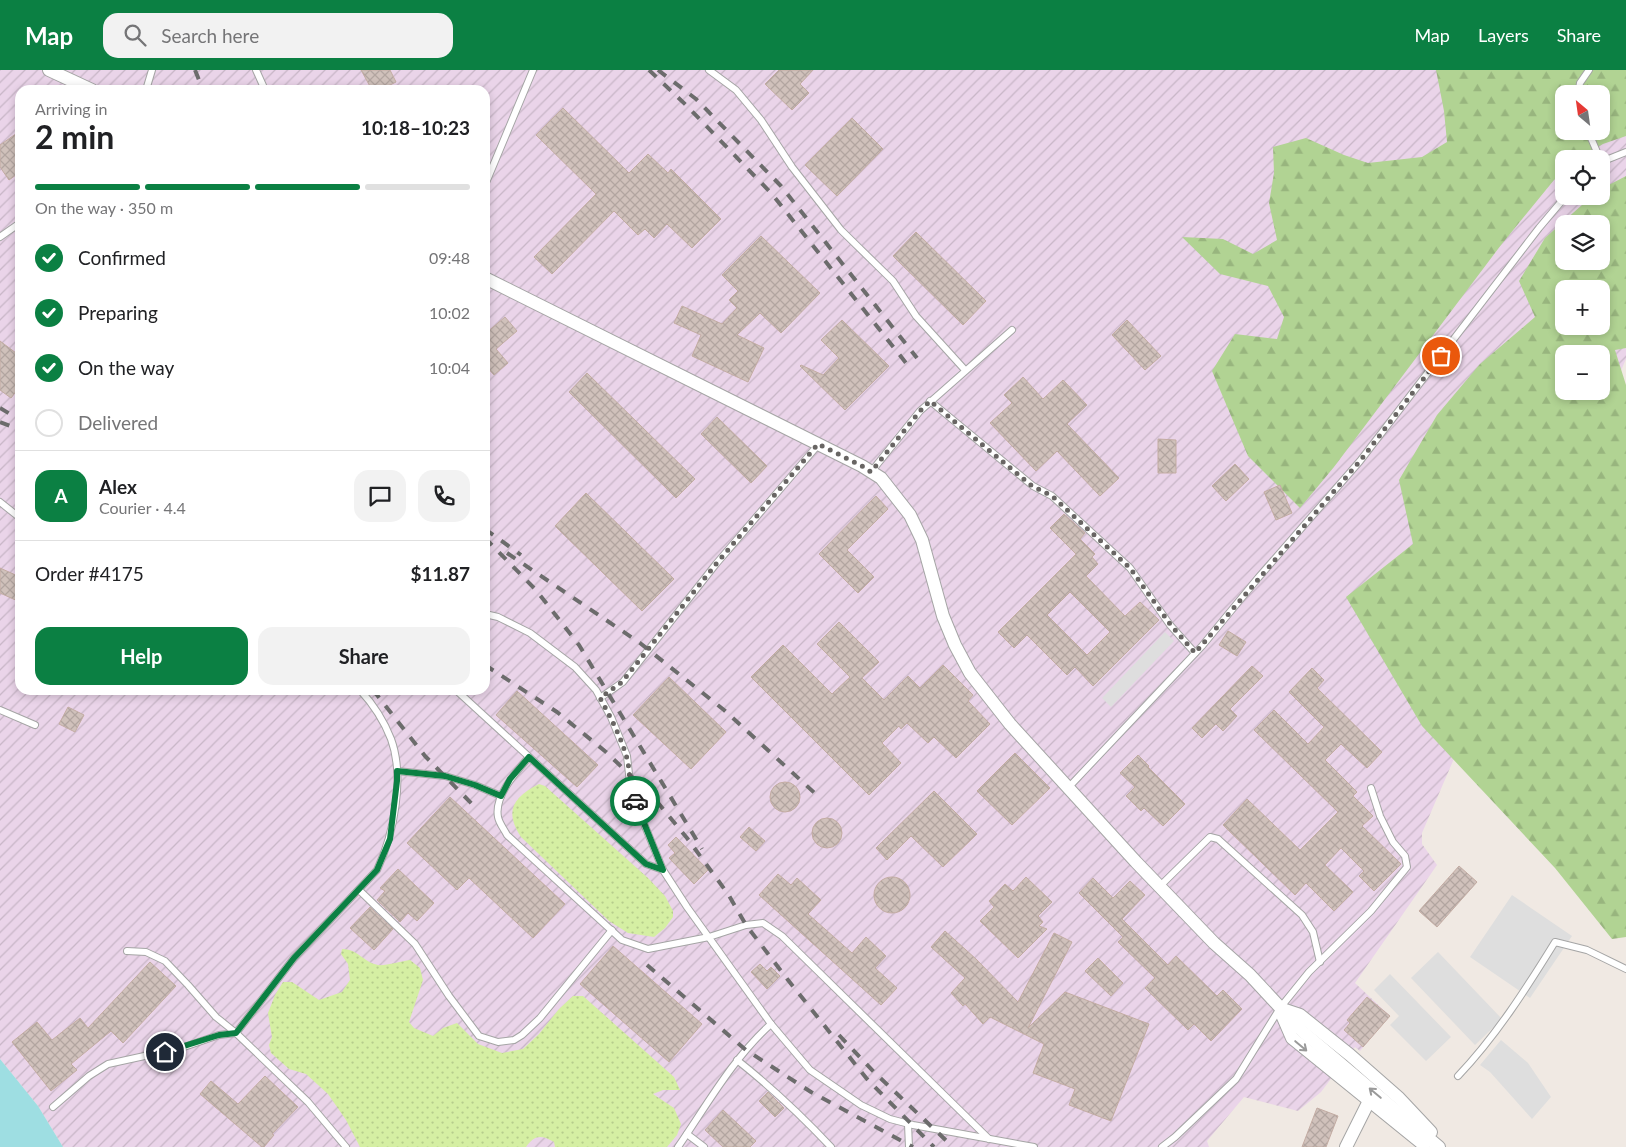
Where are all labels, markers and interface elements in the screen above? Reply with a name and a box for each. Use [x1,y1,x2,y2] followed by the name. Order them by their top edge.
[103,13,453,58] search box
[25,21,73,50] text: Map
[121,21,149,49] icon: search
[161,24,259,47] text: Search here
[1414,24,1450,46] text: Map
[1478,24,1529,46] text: Layers
[1557,24,1601,46] text: Share
[1555,85,1610,140] north arrow
[1555,85,1610,400] map controls
[35,99,108,118] text: Arriving in
[361,116,470,139] text: 10:18–10:23
[35,117,114,156] text: 2 min
[1555,150,1610,205] button: locate
[35,198,173,217] text: On the way · 350 m
[1555,215,1610,270] button: layers
[35,244,63,272] icon: check
[78,246,166,269] text: Confirmed
[429,248,470,267] text: 09:48
[1555,280,1610,335] button: +
[35,299,63,327] icon: check
[78,301,158,324] text: Preparing
[429,303,470,322] text: 10:02
[1420,335,1462,377] pin
[1427,342,1455,370] icon: bag
[1555,345,1610,400] button: −
[35,354,63,382] icon: check
[78,356,174,379] text: On the way
[429,358,470,377] text: 10:04
[78,411,158,434] text: Delivered
[354,470,406,522] button: chat
[418,470,470,522] button: phone
[99,475,137,498] text: Alex
[54,484,68,507] text: A
[99,498,186,517] text: Courier · 4.4
[35,562,144,585] text: Order #4175
[410,562,470,585] text: $11.87
[35,627,248,685] button: Help
[258,627,470,685] button: Share
[610,776,660,826] courier
[621,787,649,815] icon: car
[144,1031,186,1073] pin
[151,1038,179,1066] icon: home
[1294,1040,1307,1051] one-way arrow
[1369,1087,1382,1098] one-way arrow

